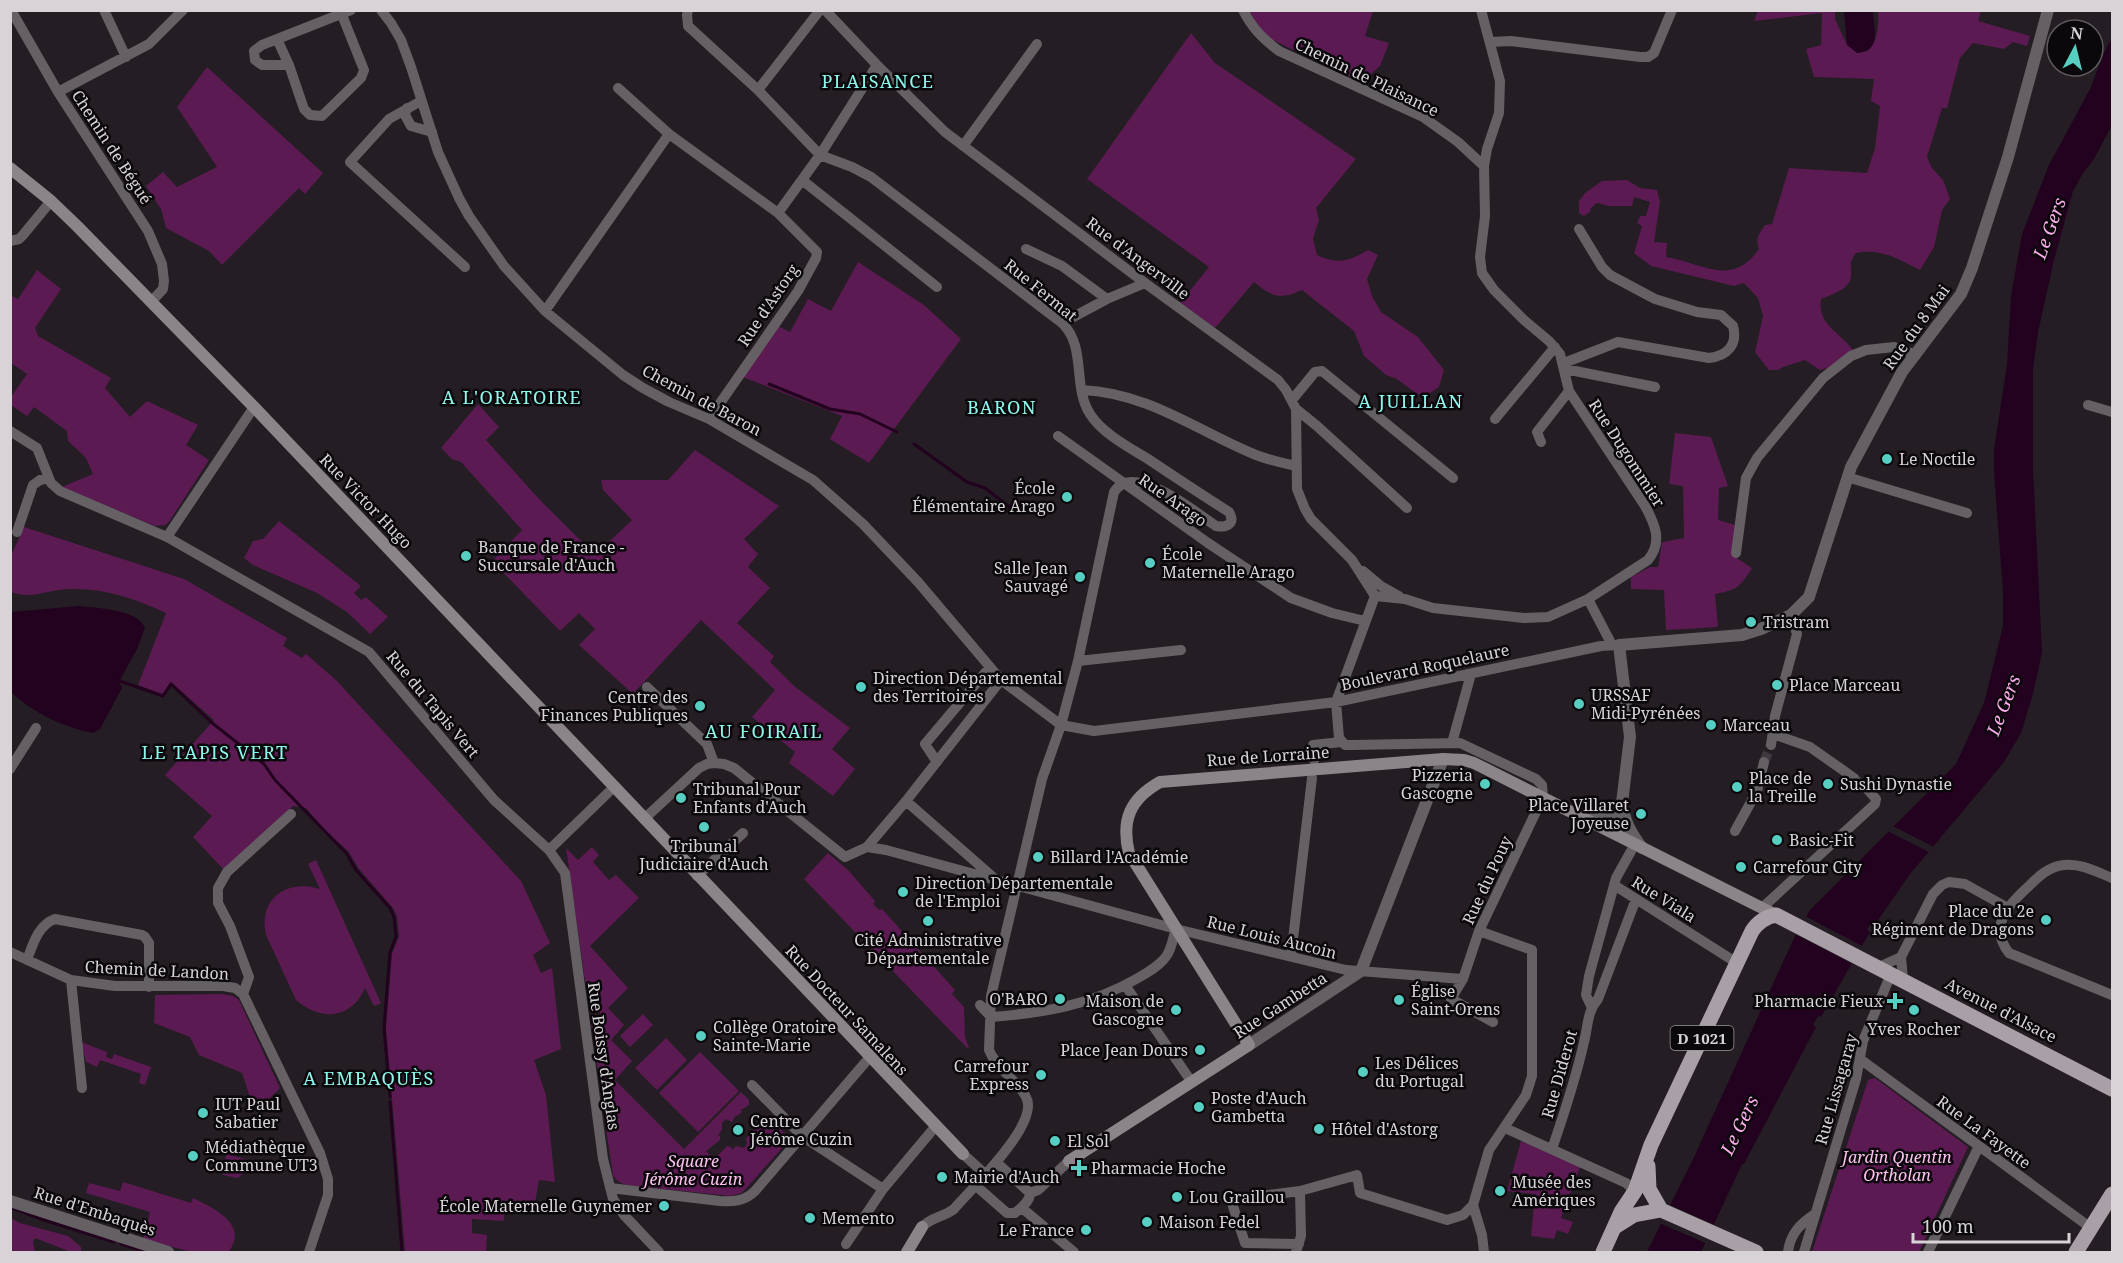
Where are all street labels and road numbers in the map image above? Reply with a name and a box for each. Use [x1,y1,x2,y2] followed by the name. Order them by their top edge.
[1291,33,1443,121] street label: Chemin de Plaisance
[67,86,157,208] street label: Chemin de Bégué
[1082,212,1194,304] street label: Rue d'Angerville
[1000,254,1082,326] street label: Rue Fermat
[732,259,804,351] street label: Rue d'Astorg
[1878,280,1954,374] street label: Rue du 8 Mai
[638,359,766,441] street label: Chemin de Baron
[1584,395,1670,512] street label: Rue Dugommier
[315,449,417,553] street label: Rue Victor Hugo
[1134,468,1212,532] street label: Rue Arago
[1339,638,1511,696] street label: Boulevard Roquelaure
[382,646,485,763] street label: Rue du Tapis Vert
[1206,741,1330,771] street label: Rue de Lorraine
[1457,831,1518,928] street label: Rue du Pouy
[1628,871,1700,927] street label: Rue Viala
[1205,910,1339,964] street label: Rue Louis Aucoin
[781,940,913,1080] street label: Rue Docteur Samalens
[84,955,230,985] street label: Chemin de Landon
[1229,966,1331,1044] street label: Rue Gambetta
[1942,972,2060,1048] street label: Avenue d'Alsace
[583,981,625,1131] street label: Rue Boissy d'Anglas
[1670,1026,1734,1050] road number: D 1021
[1536,1027,1582,1121] street label: Rue Diderot
[1810,1030,1863,1147] street label: Rue Lissagaray
[1932,1090,2036,1174] street label: Rue La Fayette
[31,1181,159,1241] street label: Rue d'Embaquès

